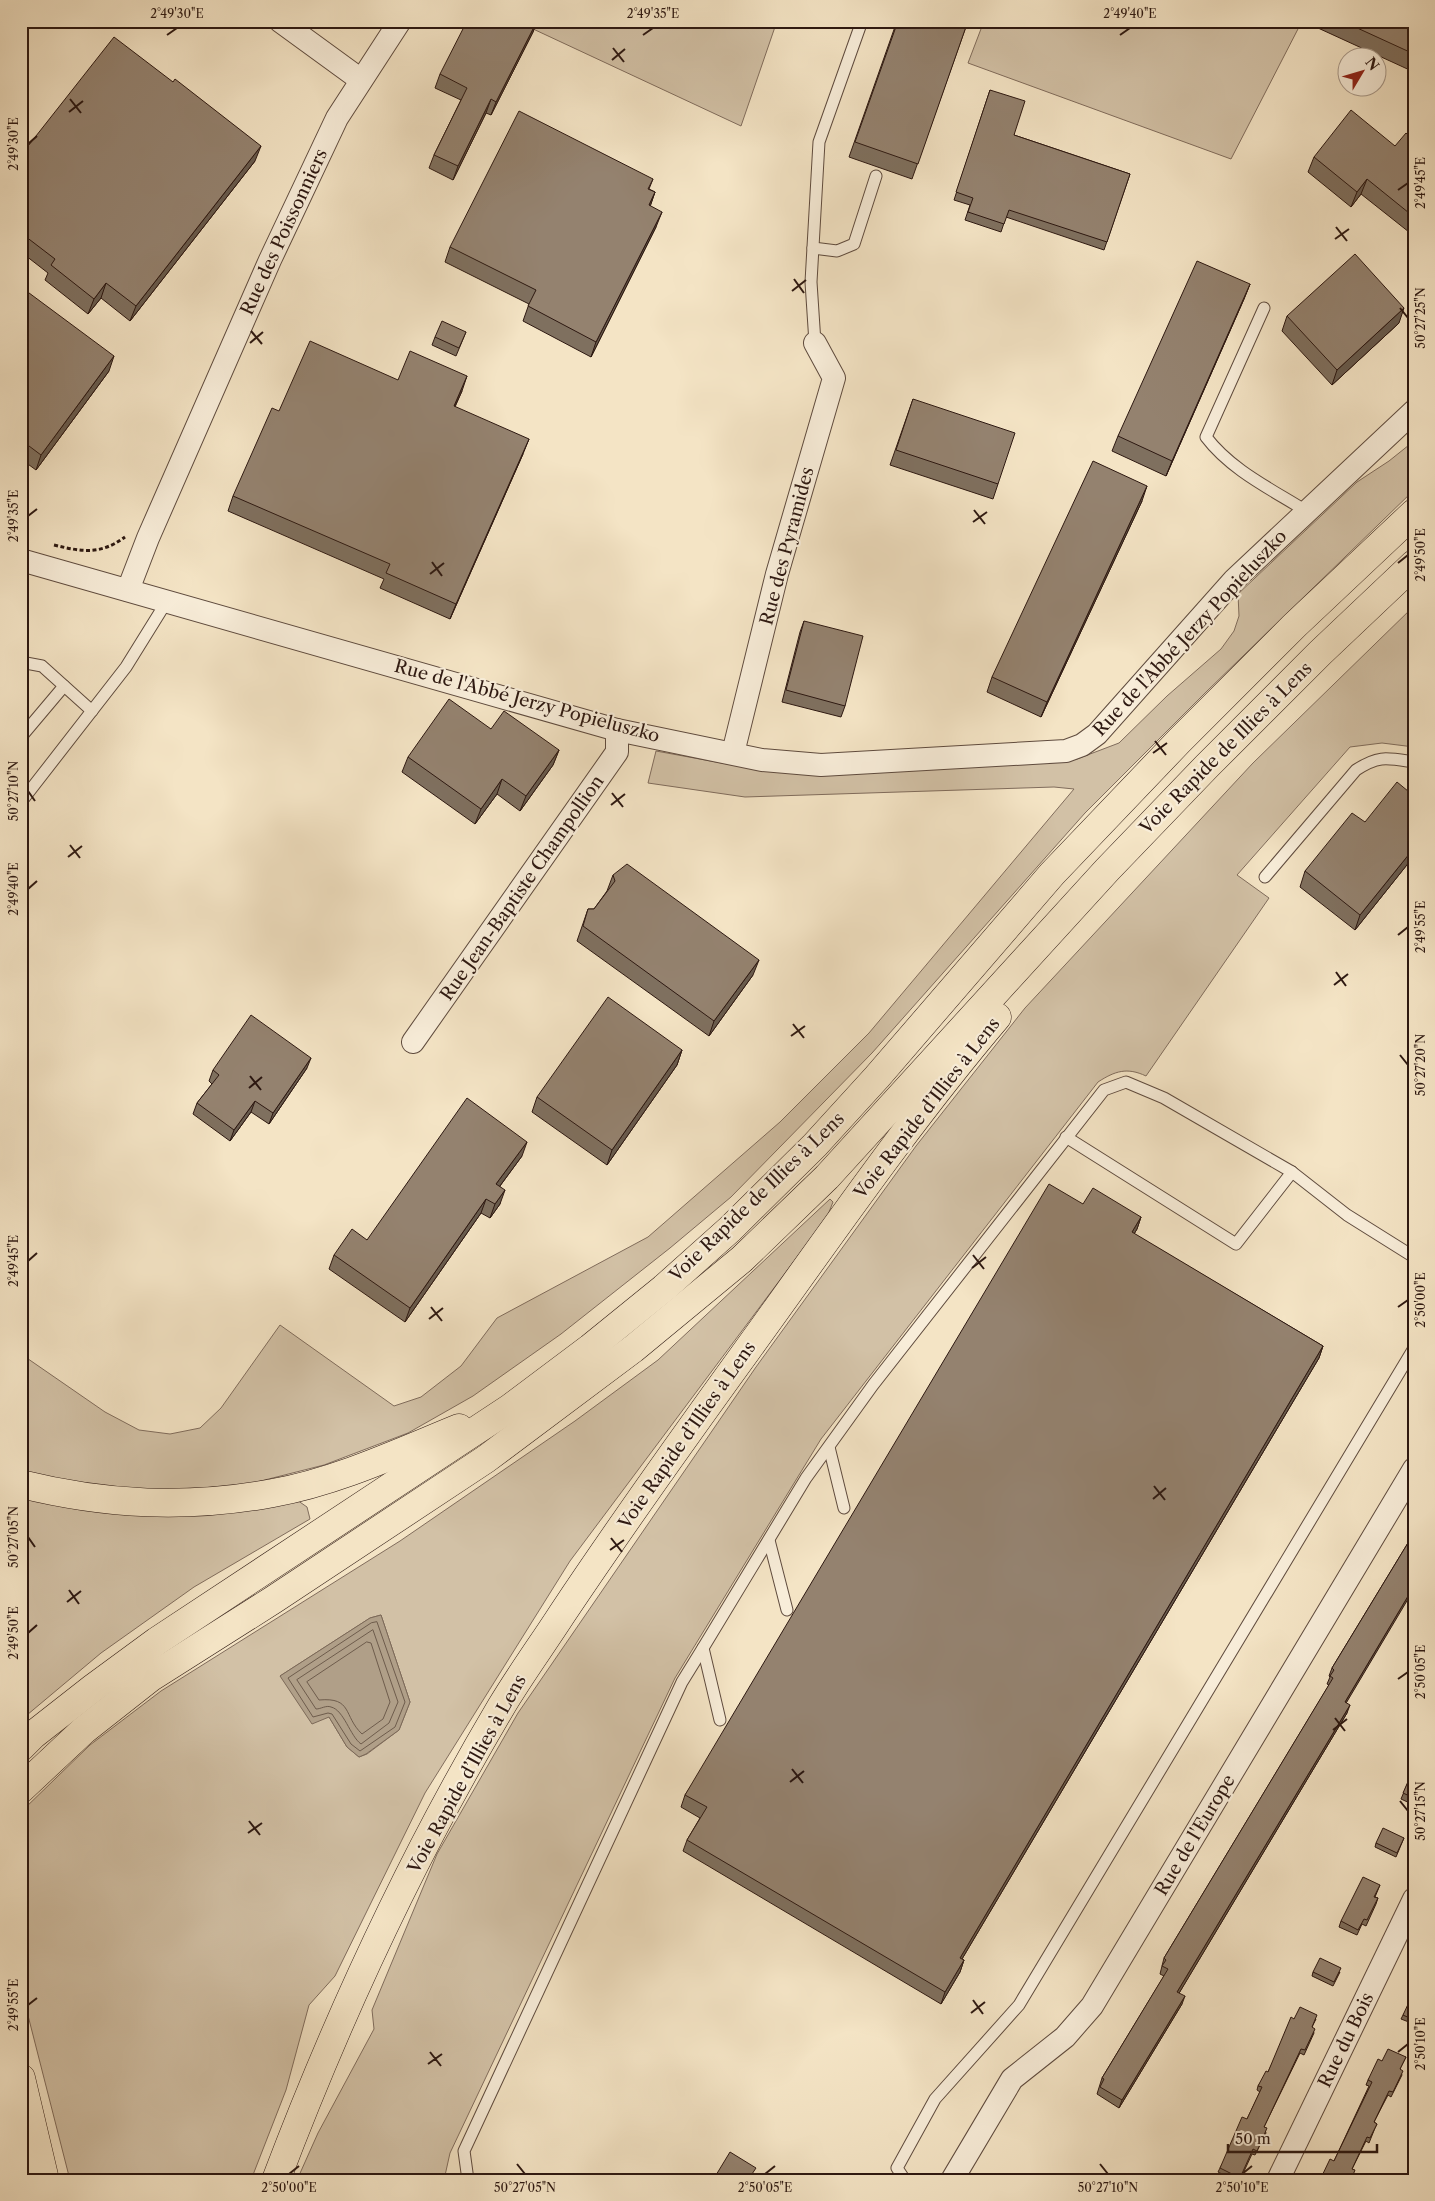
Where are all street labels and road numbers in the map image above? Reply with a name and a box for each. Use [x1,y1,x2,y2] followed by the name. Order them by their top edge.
[236,145,332,319] street label: Rue des Poissonniers
[755,464,819,628] street label: Rue des Pyramides
[1089,525,1291,741] street label: Rue de l'Abbé Jerzy Popieluszko
[392,655,662,747] street label: Rue de l'Abbé Jerzy Popieluszko
[1135,657,1317,839] street label: Voie Rapide de Illies à Lens
[436,771,608,1005] street label: Rue Jean-Baptiste Champollion
[849,1013,1005,1204] street label: Voie Rapide d’Illies à Lens
[664,1108,849,1287] street label: Voie Rapide de Illies à Lens
[613,1337,760,1534] street label: Voie Rapide d’Illies à Lens
[403,1671,531,1878] street label: Voie Rapide d’Illies à Lens
[1150,1771,1240,1899] street label: Rue de l'Europe
[1314,1989,1378,2091] street label: Rue du Bois

